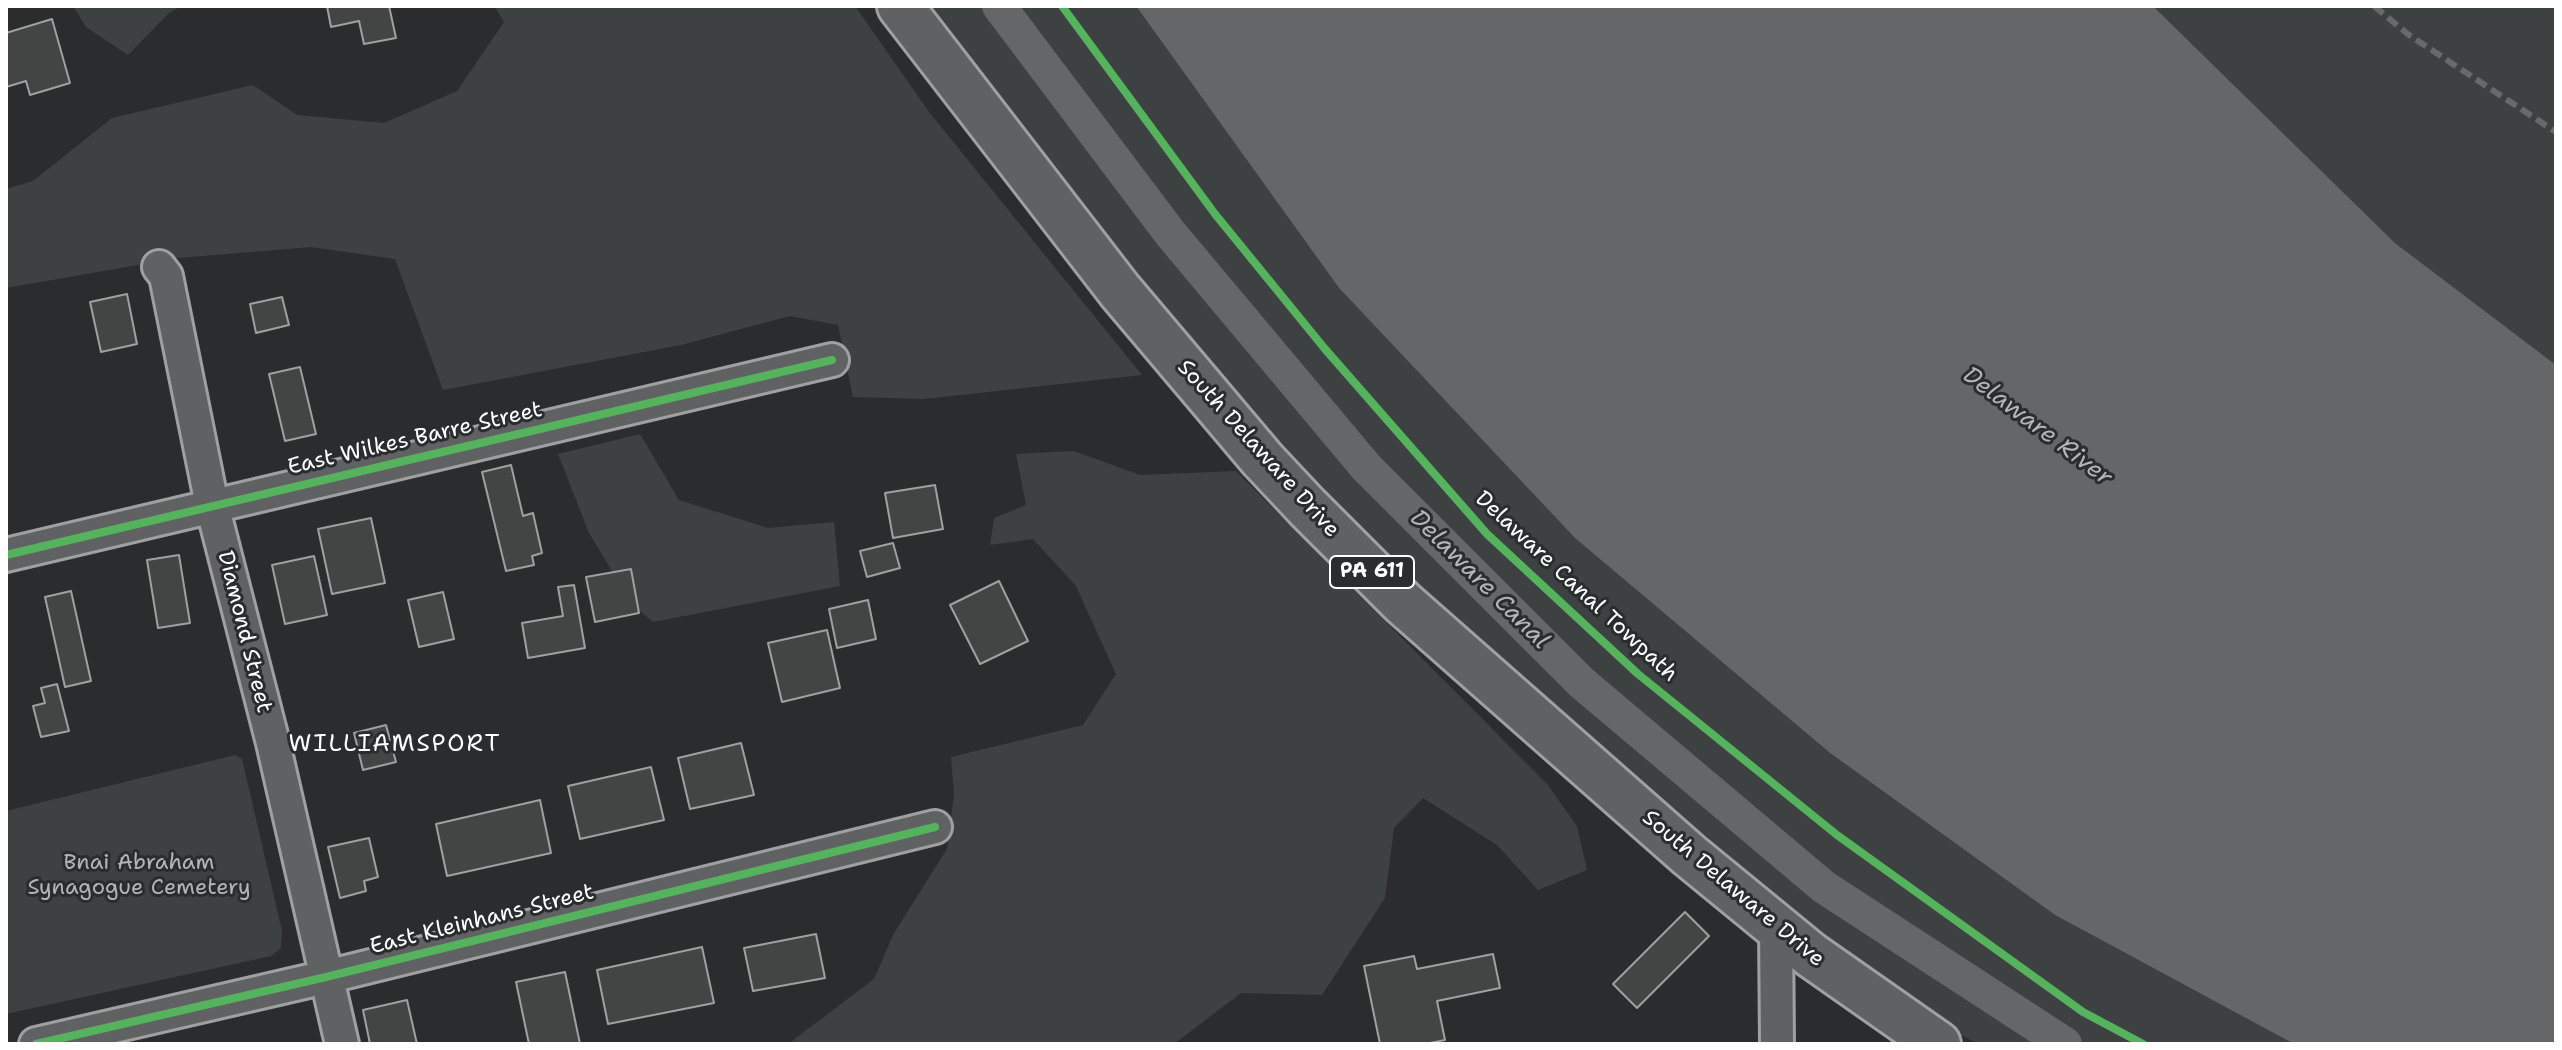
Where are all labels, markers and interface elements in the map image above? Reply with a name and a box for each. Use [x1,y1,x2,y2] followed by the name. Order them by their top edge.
[1171,355,1345,543] street label: South Delaware Drive
[1956,361,2118,493] water label: Delaware River
[285,397,545,481] street label: East Wilkes Barre Street
[1469,486,1683,688] street label: Delaware Canal Towpath
[1403,504,1555,656] water label: Delaware Canal
[211,548,277,716] street label: Diamond Street
[1330,556,1414,588] road number: PA 611
[288,731,502,759] district label: WILLIAMSPORT
[1637,805,1829,973] street label: South Delaware Drive
[27,850,251,902] park label: Bnai Abraham Synagogue Cemetery
[367,879,597,961] street label: East Kleinhans Street

